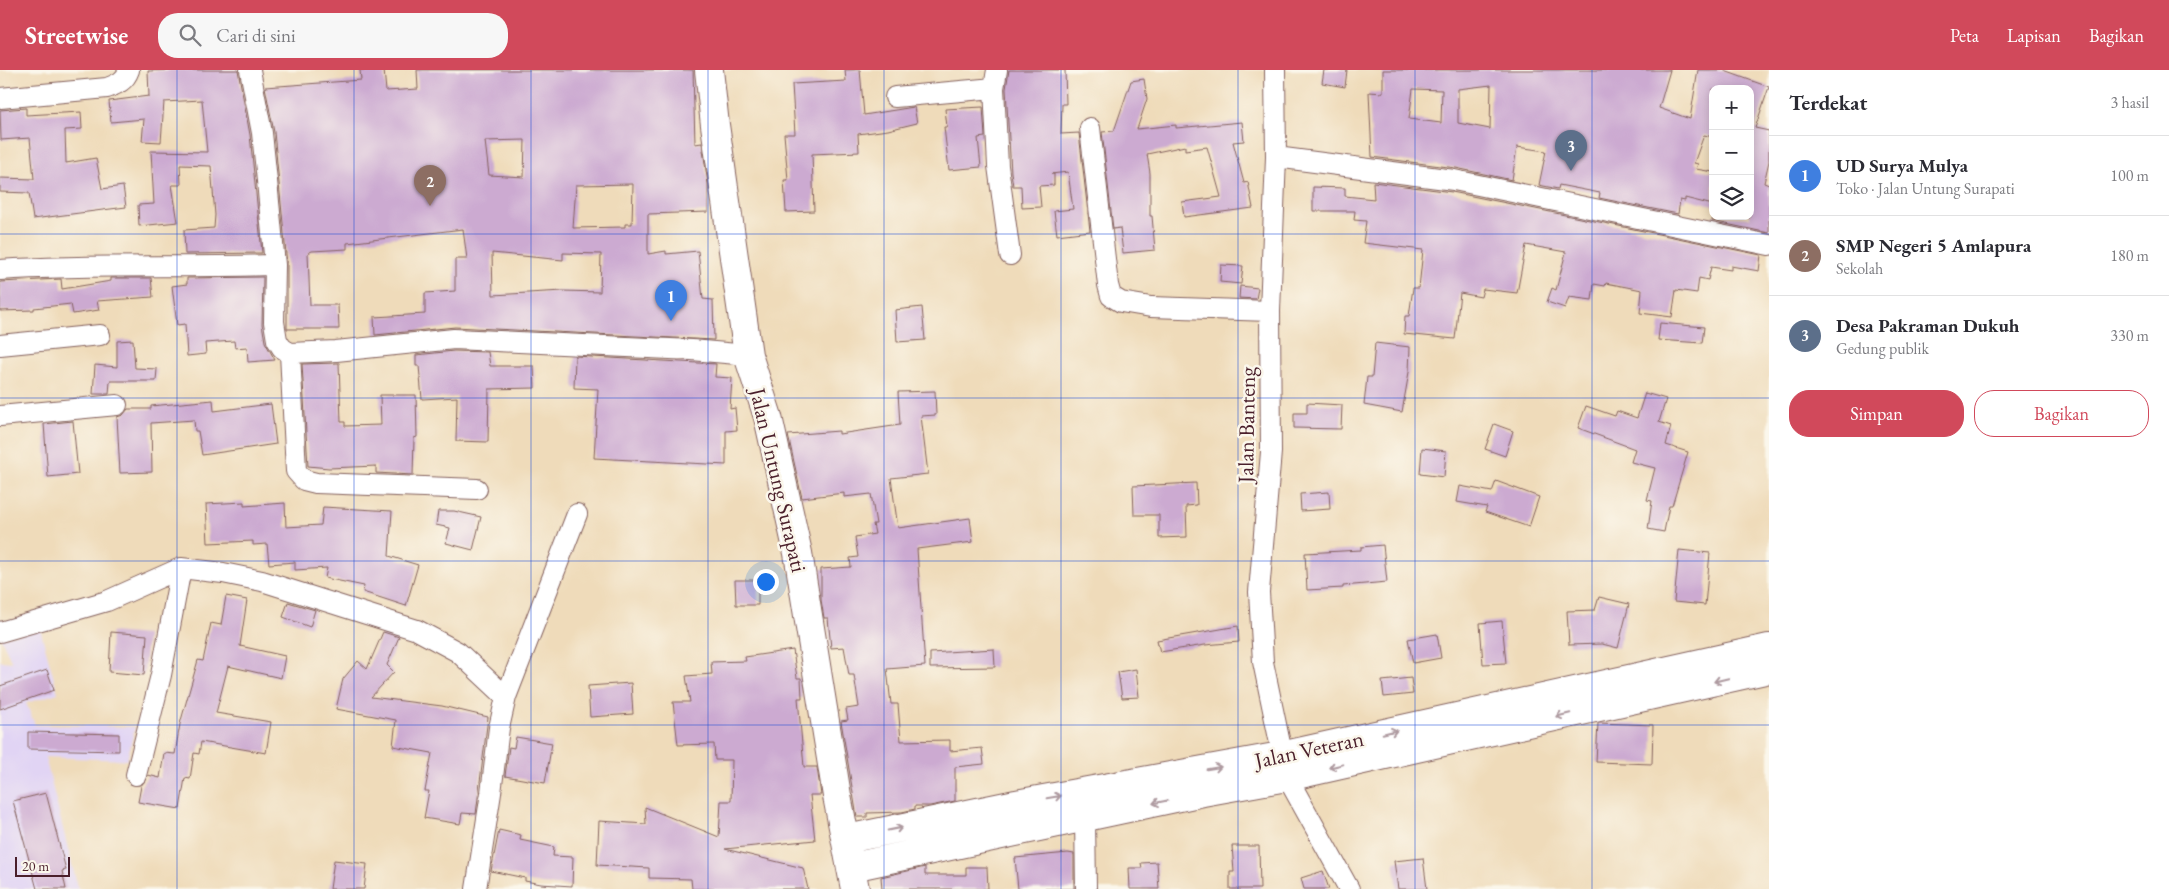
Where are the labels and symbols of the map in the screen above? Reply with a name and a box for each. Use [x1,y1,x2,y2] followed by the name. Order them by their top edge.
[1555,130,1587,171] pin: 3
[414,165,446,206] pin: 2
[655,280,687,321] pin: 1
[1231,366,1262,485] street label: Jalan Banteng
[743,383,814,575] street label: Jalan Untung Surapati
[753,569,779,595] your location
[1714,676,1730,685] one-way arrow
[1555,711,1571,720] one-way arrow
[1250,724,1367,776] street label: Jalan Veteran
[1382,727,1398,736] one-way arrow
[1328,762,1344,771] one-way arrow
[1205,763,1221,773] one-way arrow
[1046,792,1062,802] one-way arrow
[1152,797,1168,807] one-way arrow
[886,824,902,833] one-way arrow
[15,854,70,877] scale bar

